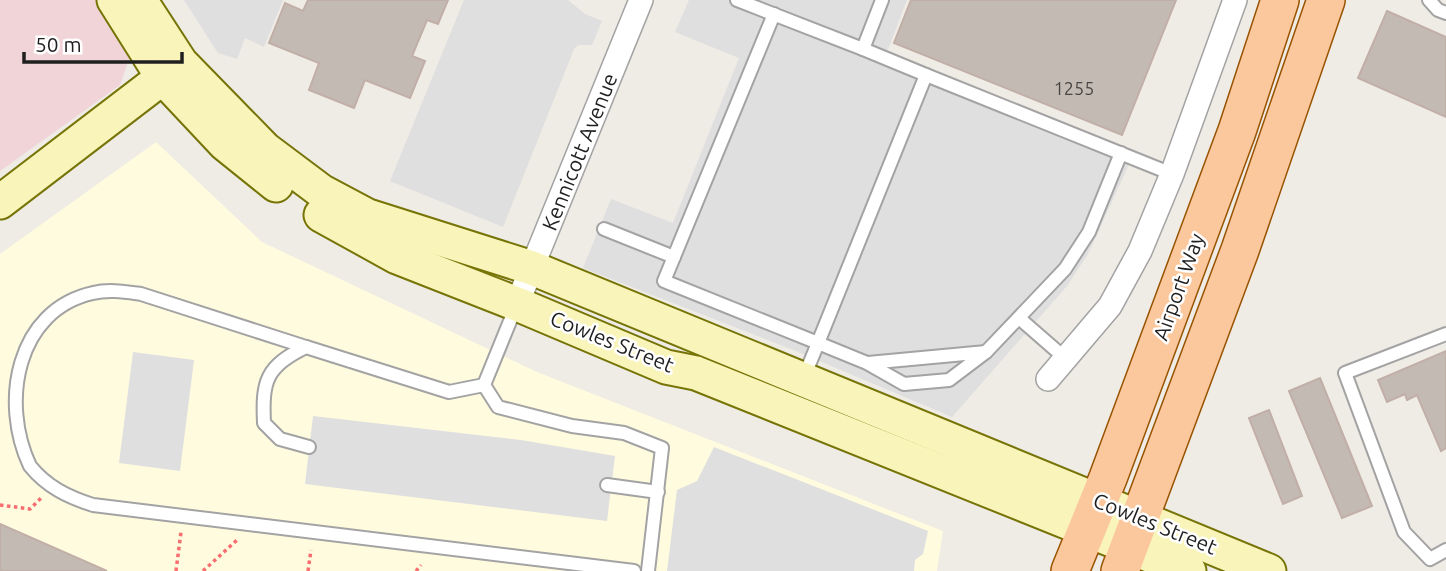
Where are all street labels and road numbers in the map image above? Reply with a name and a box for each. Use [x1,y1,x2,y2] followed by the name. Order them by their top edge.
[537,70,622,234] street label: Kennicott Avenue
[1148,230,1209,343] street label: Airport Way
[547,305,678,377] street label: Cowles Street
[1090,487,1221,559] street label: Cowles Street

